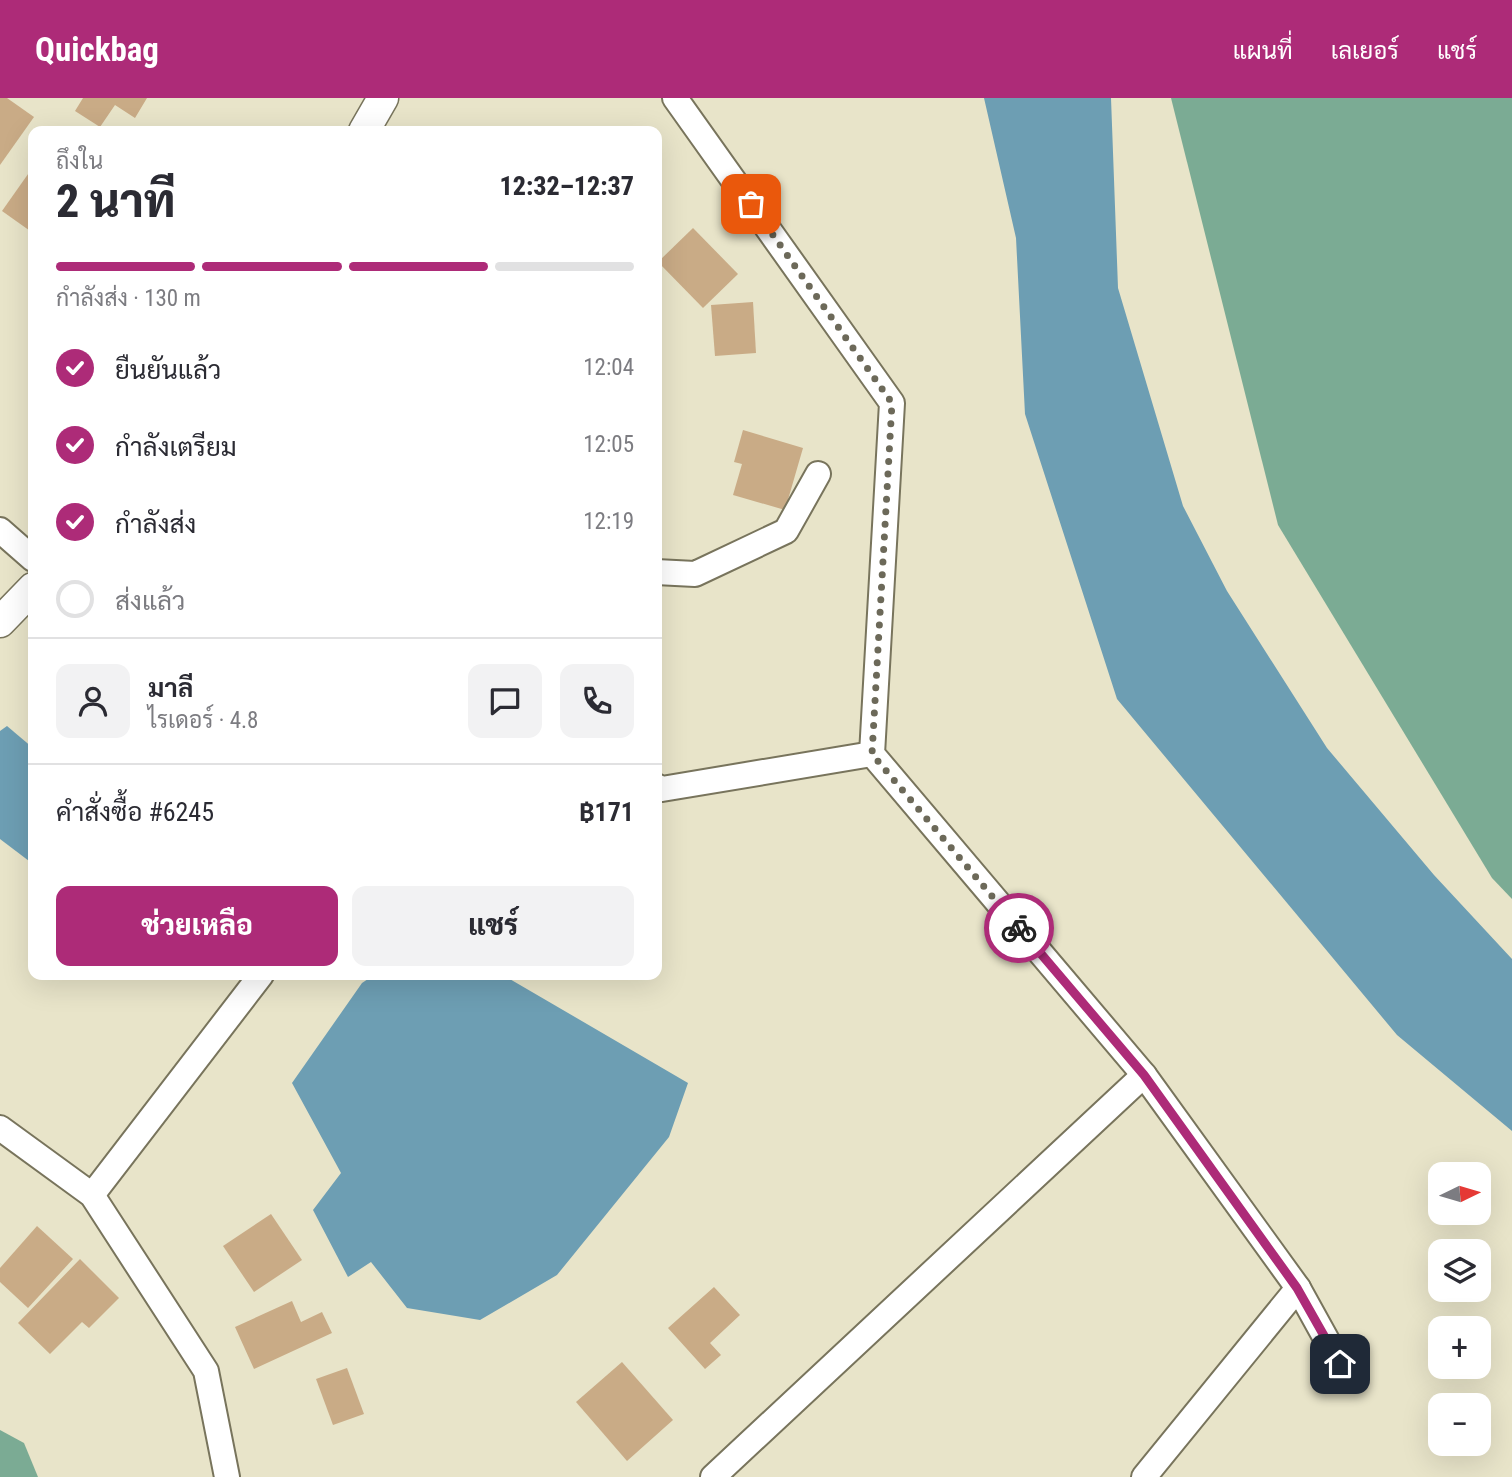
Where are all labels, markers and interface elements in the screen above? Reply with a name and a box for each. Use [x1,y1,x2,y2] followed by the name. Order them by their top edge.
[35,30,159,69] text: Quickbag
[1233,37,1293,65] text: แผนที่
[1331,37,1399,65] text: เลเยอร์
[1437,37,1477,65] text: แชร์
[56,148,103,175] text: ถึงใน
[500,171,634,201] text: 12:32–12:37
[56,174,175,228] text: 2 นาที
[721,174,781,234] pin
[732,185,770,223] icon: bag
[56,285,201,312] text: กำลังส่ง · 130 m
[56,349,94,387] icon: check
[583,354,634,381] text: 12:04
[115,355,221,385] text: ยืนยันแล้ว
[56,426,94,464] icon: check
[583,431,634,458] text: 12:05
[115,432,237,462] text: กำลังเตรียม
[56,503,94,541] icon: check
[583,508,634,535] text: 12:19
[115,509,196,539] text: กำลังส่ง
[115,586,185,616] text: ส่งแล้ว
[56,664,130,738] button: person
[468,664,542,738] button: chat
[560,664,634,738] button: phone
[148,673,193,703] text: มาลี
[148,707,258,734] text: ไรเดอร์ · 4.8
[56,797,214,827] text: คำสั่งซื้อ #6245
[579,797,634,827] text: ฿171
[56,886,338,966] button: ช่วยเหลือ
[352,886,634,966] button: แชร์
[984,893,1054,963] courier
[1000,909,1038,947] icon: bike
[1428,1162,1491,1225] north arrow
[1428,1162,1491,1456] map controls
[1428,1239,1491,1302] button: layers
[1428,1316,1491,1379] button: +
[1310,1334,1370,1394] pin
[1321,1345,1359,1383] icon: home
[1428,1393,1491,1456] button: −

